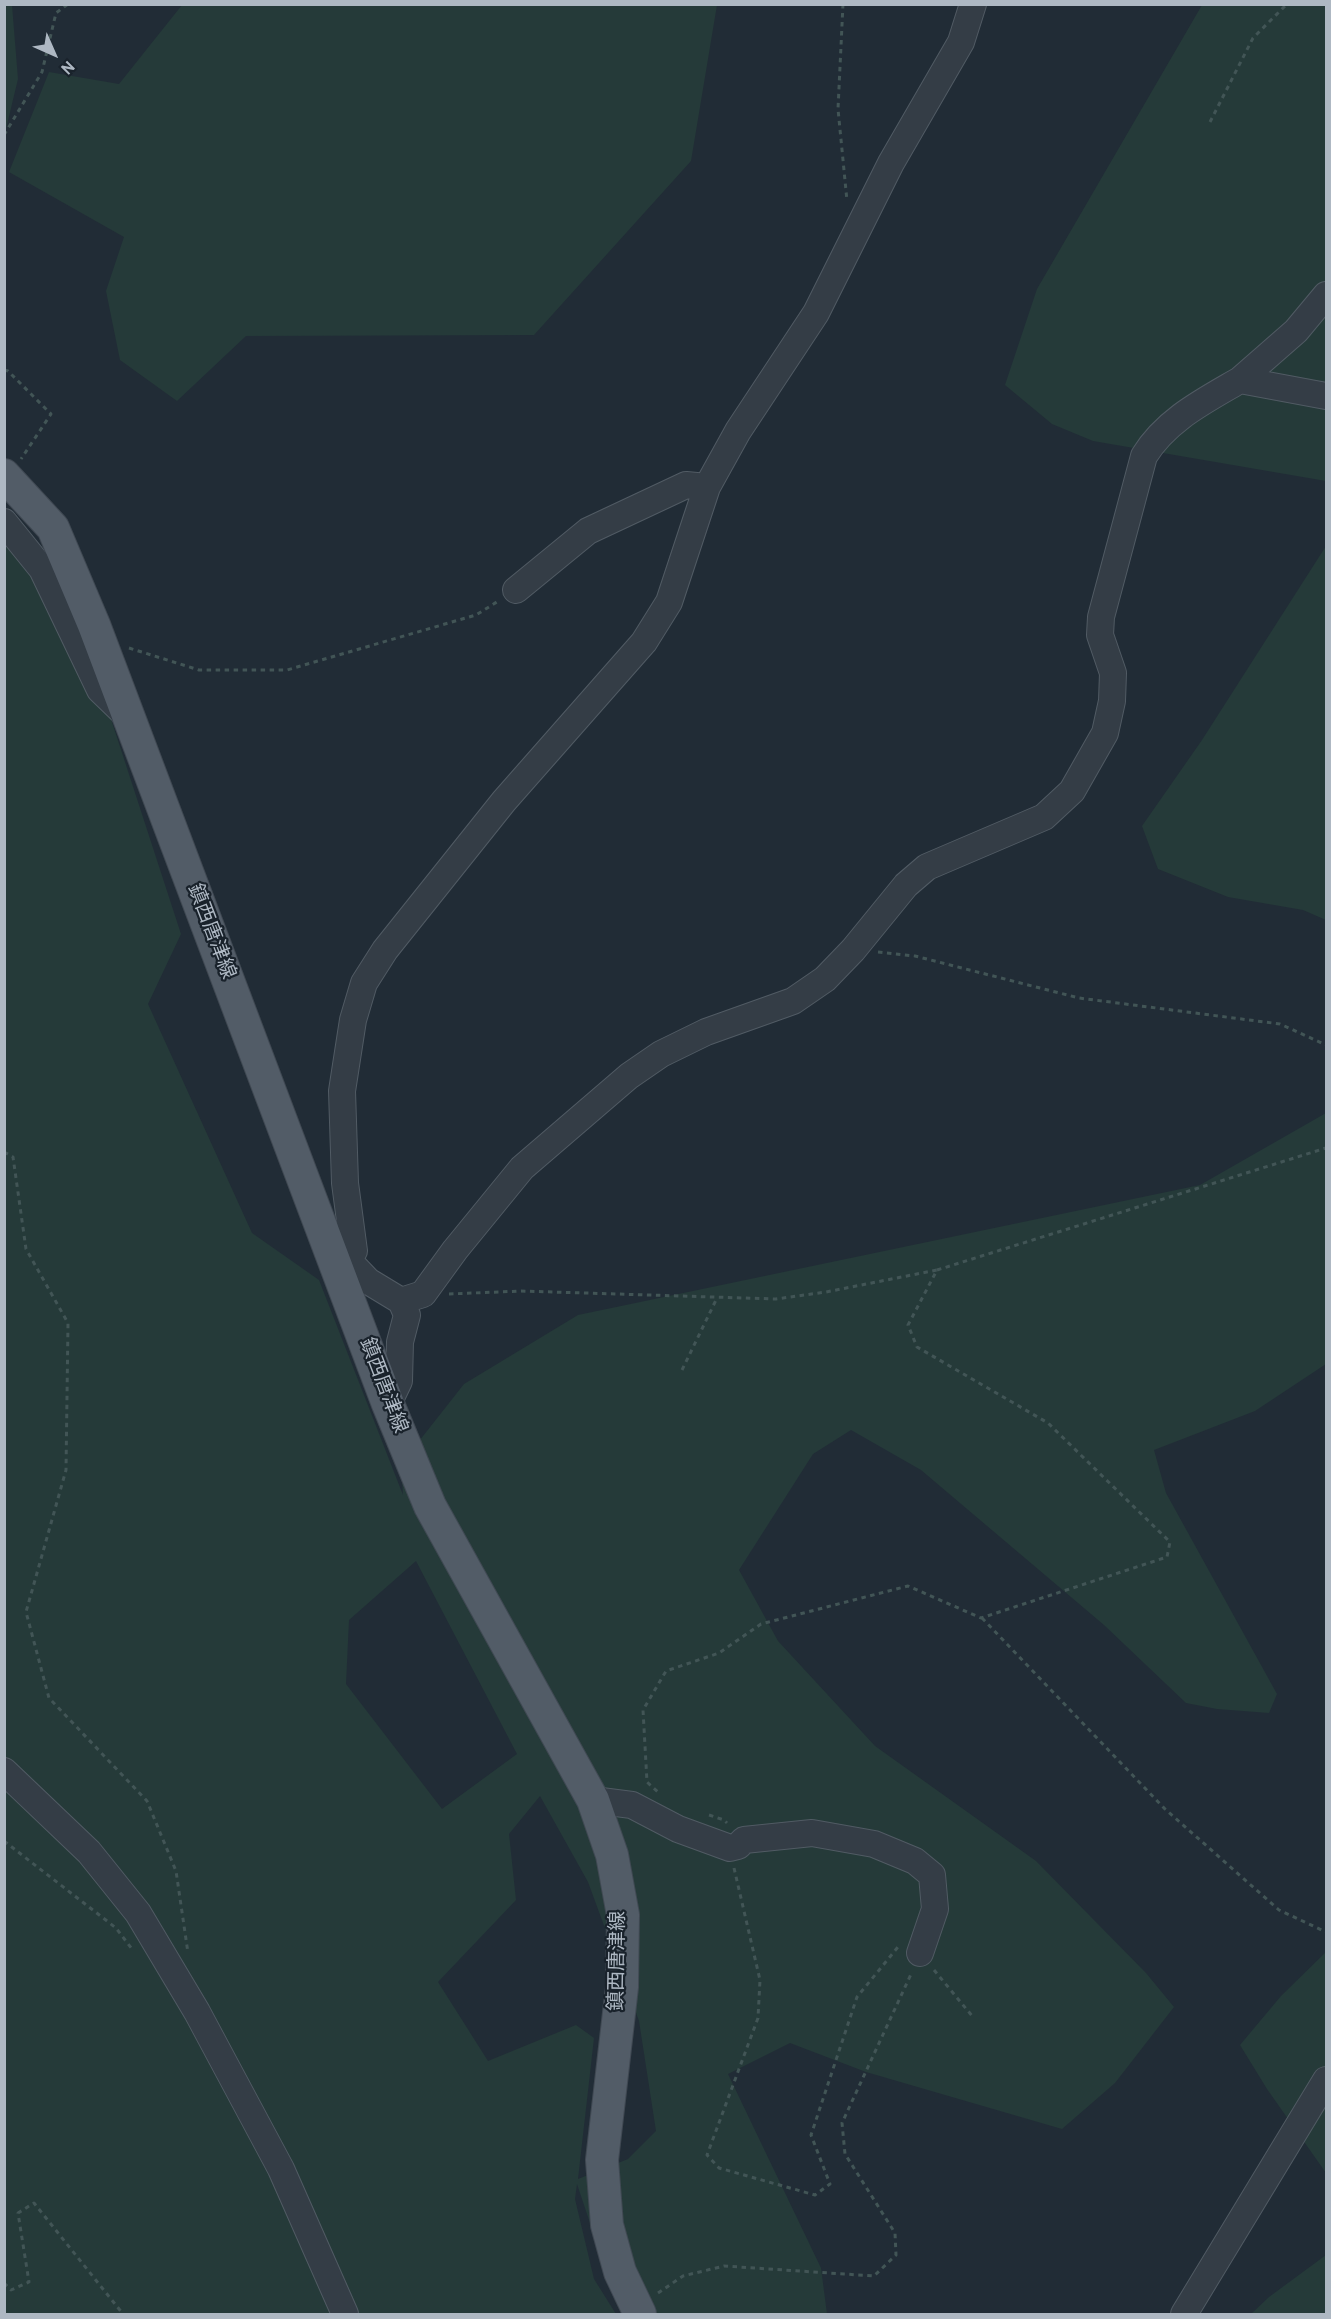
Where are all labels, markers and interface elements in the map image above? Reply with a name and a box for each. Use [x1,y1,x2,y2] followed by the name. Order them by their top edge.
[24,24,84,84] north arrow
[56,56,78,78] text: N
[181,881,239,983] street label: 鎮西唐津線
[353,1335,411,1437] street label: 鎮西唐津線
[606,1911,632,2011] street label: 鎮西唐津線

